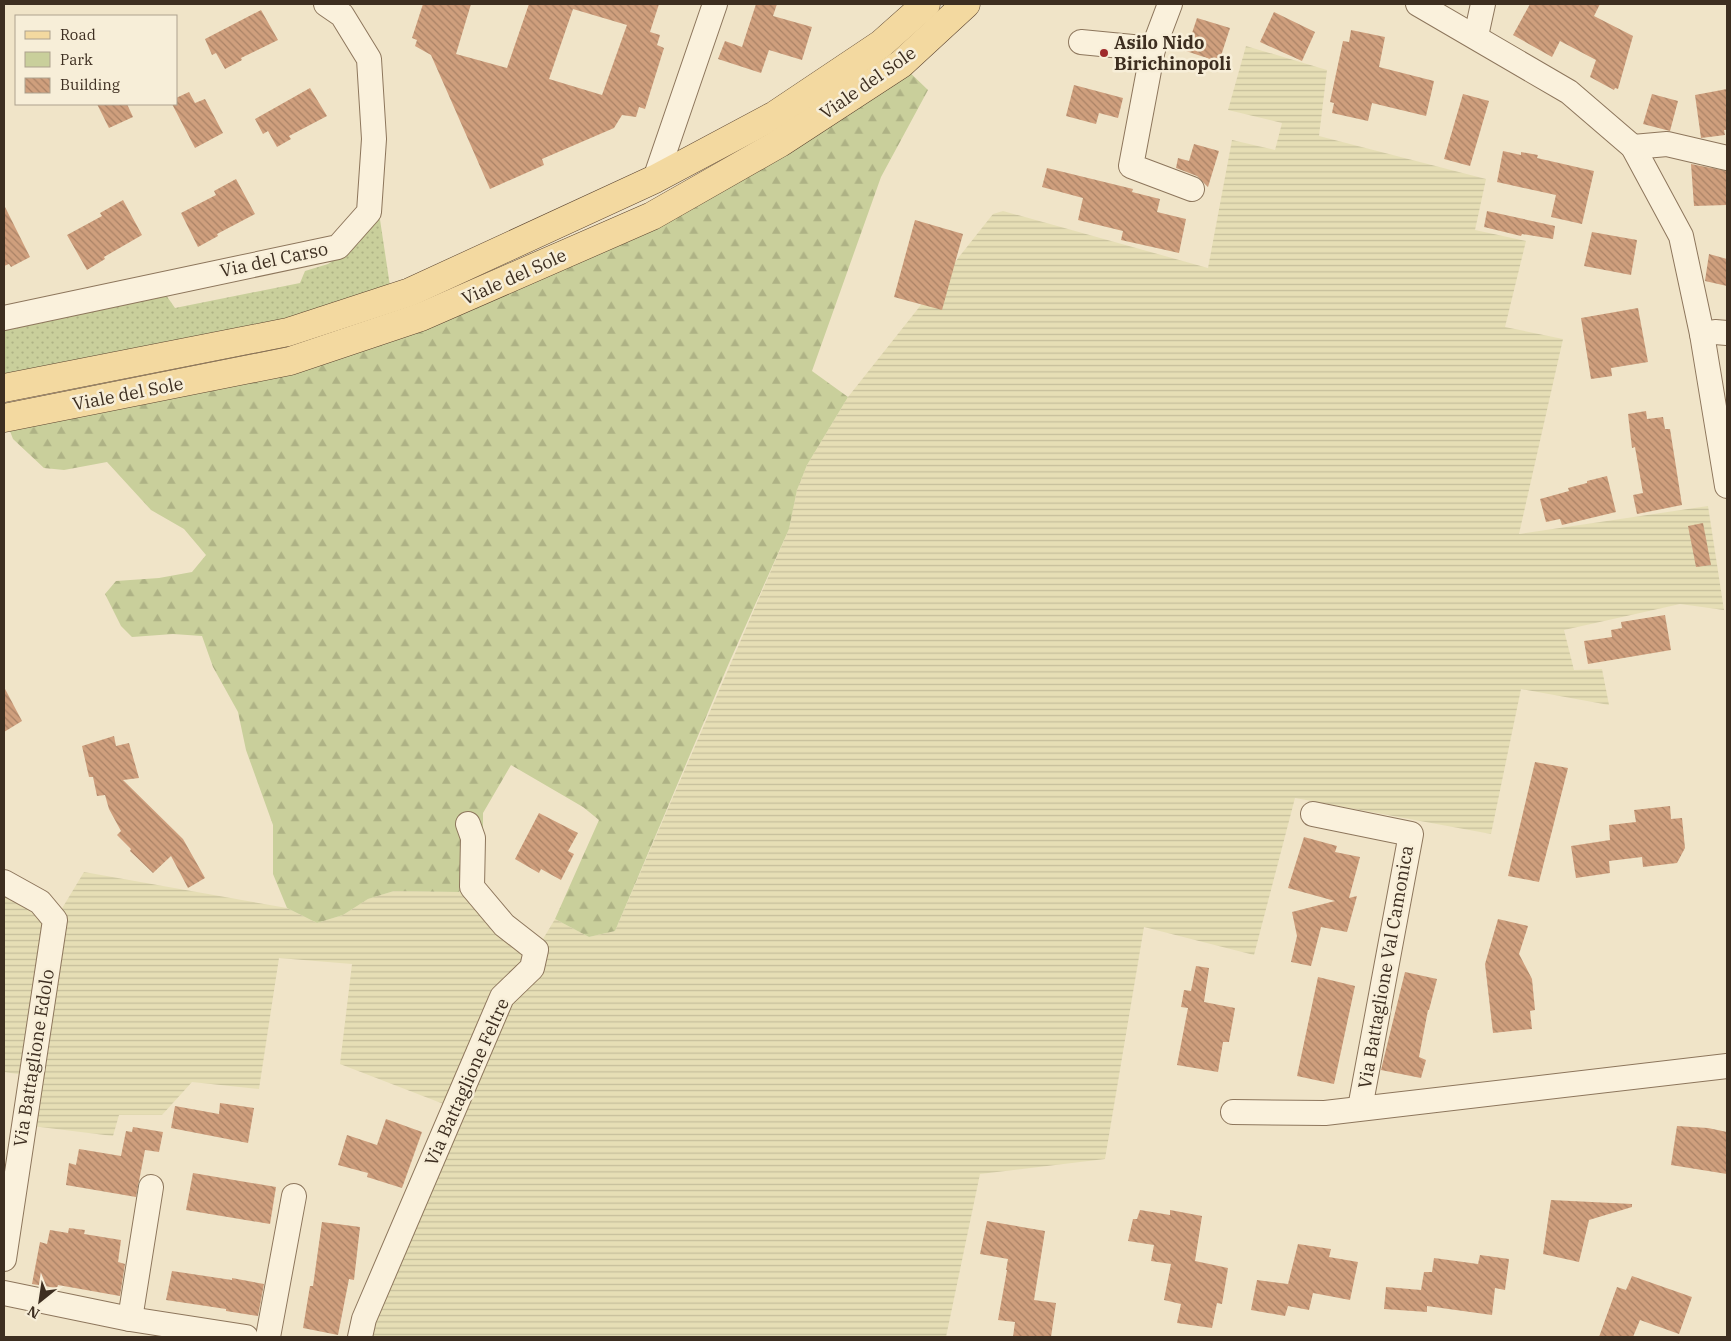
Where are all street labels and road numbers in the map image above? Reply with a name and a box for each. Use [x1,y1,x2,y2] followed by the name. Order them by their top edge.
[815,41,920,124] street label: Viale del Sole
[218,237,330,282] street label: Via del Carso
[458,243,570,310] street label: Viale del Sole
[71,372,185,416] street label: Viale del Sole
[1353,843,1418,1090] street label: Via Battaglione Val Camonica
[8,967,59,1148] street label: Via Battaglione Edolo
[419,994,514,1169] street label: Via Battaglione Feltre

